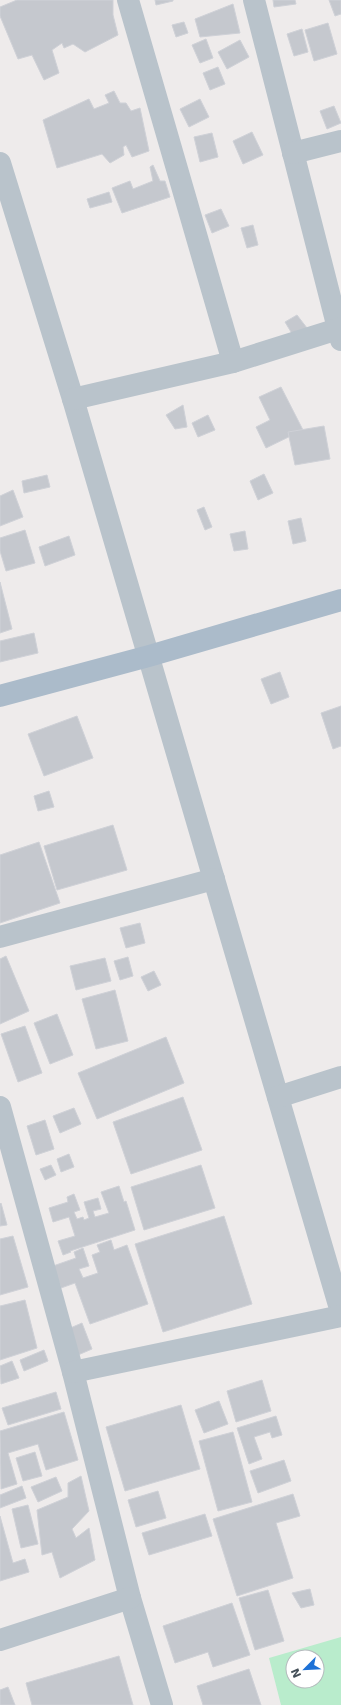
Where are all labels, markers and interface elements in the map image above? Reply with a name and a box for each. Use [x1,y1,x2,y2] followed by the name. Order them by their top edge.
[285,1649,325,1689] north arrow
[289,1666,304,1680] text: N

